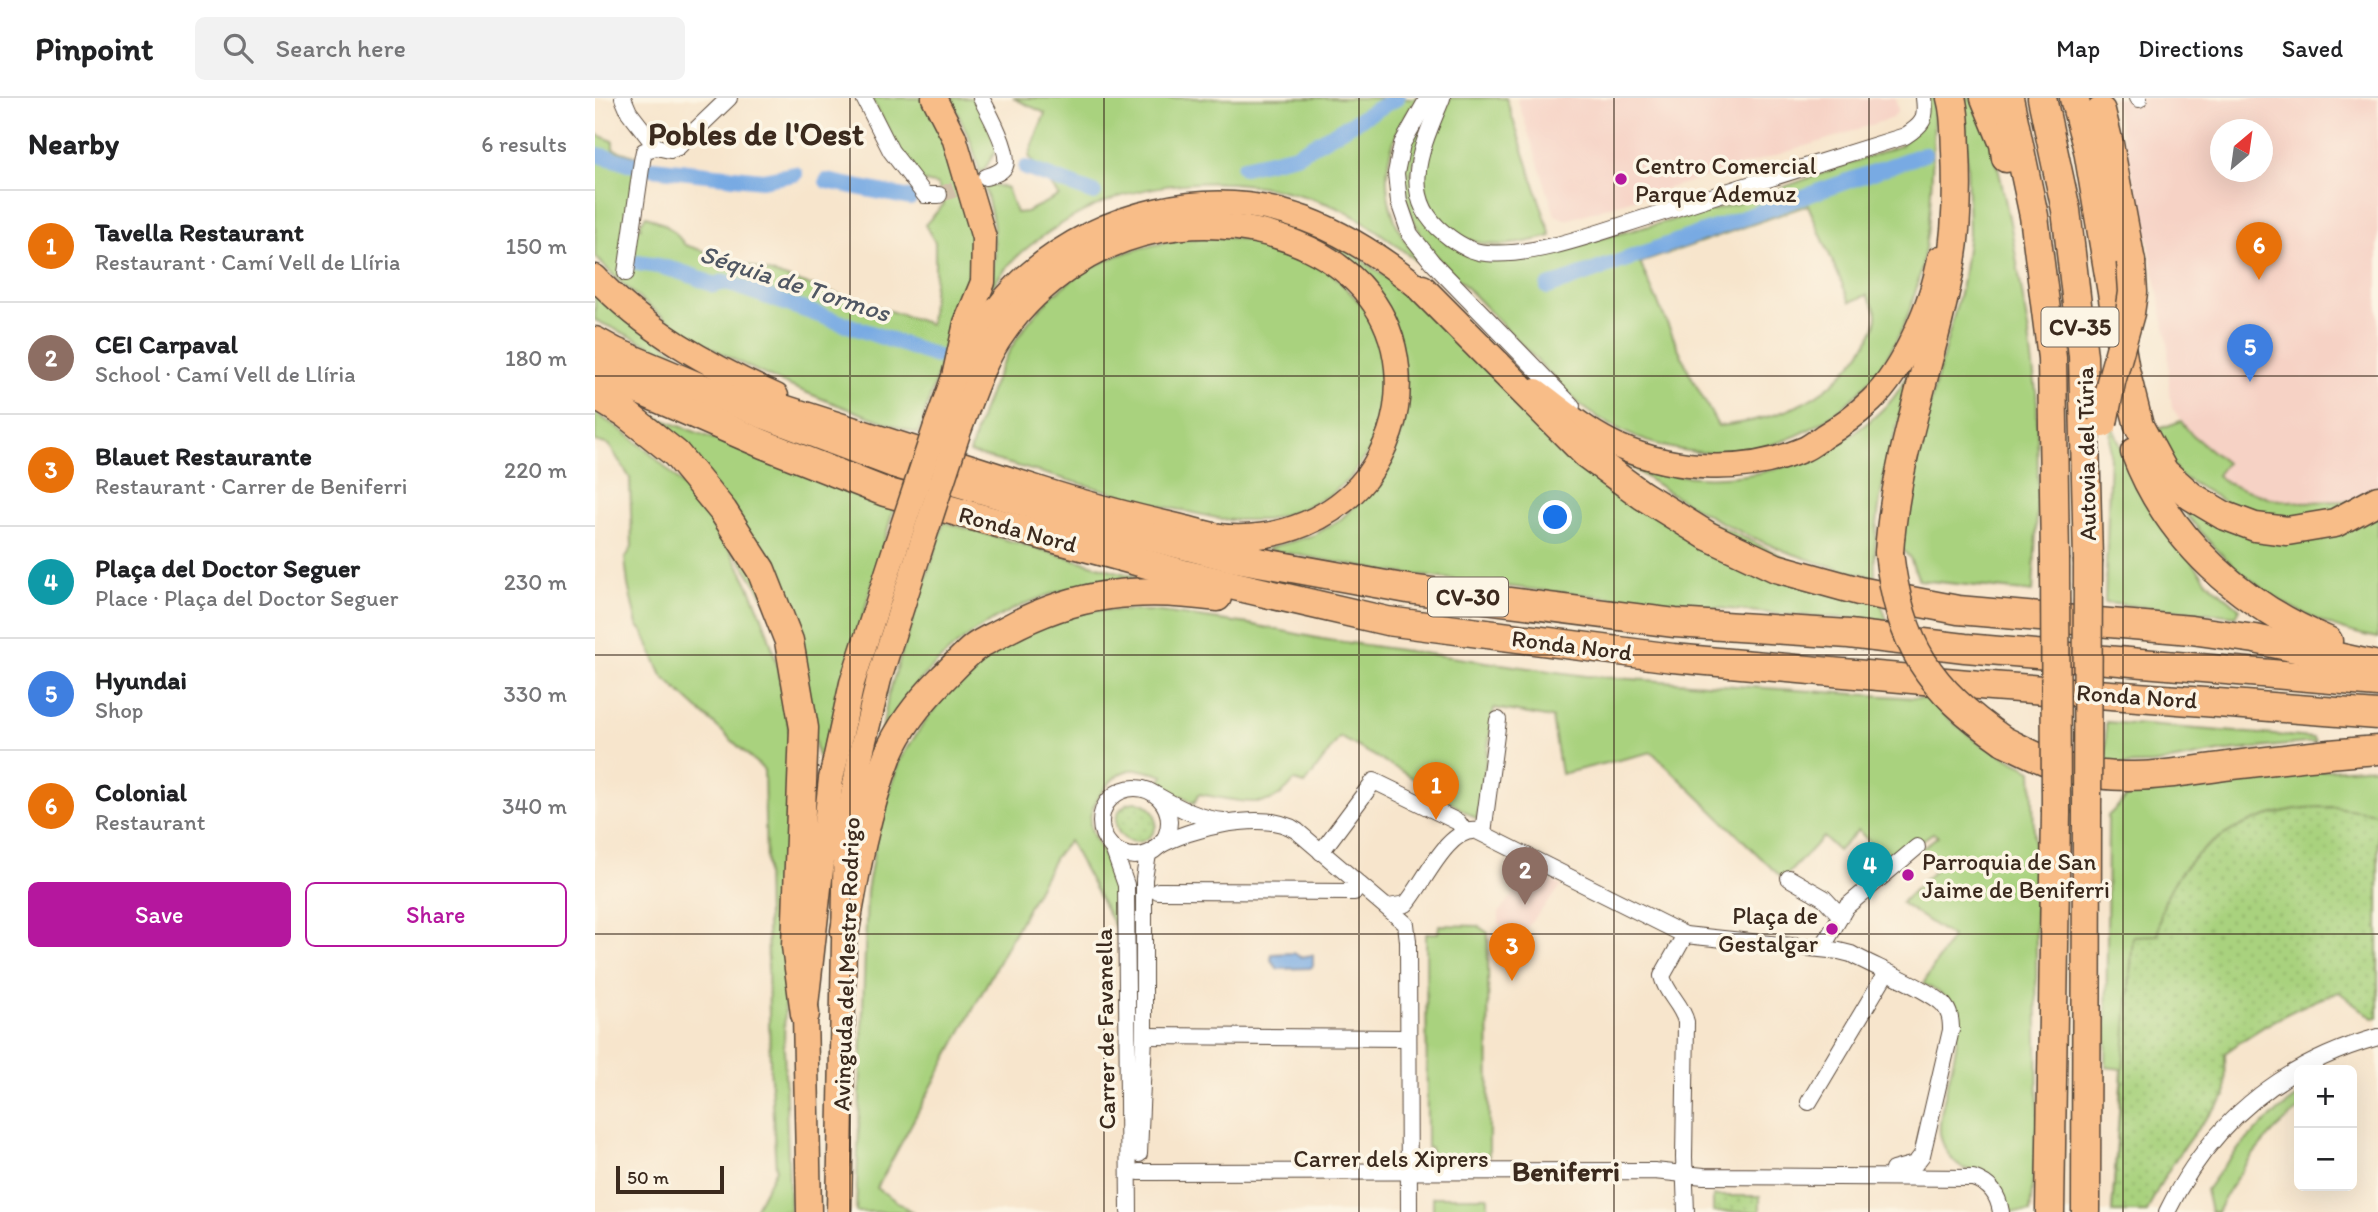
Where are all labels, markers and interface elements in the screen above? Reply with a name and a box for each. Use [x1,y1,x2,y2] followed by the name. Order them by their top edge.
[195,17,685,80] search box
[35,29,153,68] text: Pinpoint
[219,29,257,67] icon: search
[275,32,406,64] text: Search here
[2056,34,2100,63] text: Map
[2138,34,2244,63] text: Directions
[2282,34,2343,63] text: Saved
[648,115,864,153] district label: Pobles de l'Oest
[2210,119,2273,182] north arrow
[28,125,119,162] text: Nearby
[481,130,567,158] text: 6 results
[1635,151,1817,208] place label: Centro Comercial Parque Ademuz
[1613,171,1629,187] marker: Centro Comercial Parque Ademuz
[95,216,304,248] text: Tavella Restaurant
[2236,222,2282,280] pin: 6
[46,232,56,260] text: 1
[506,232,567,260] text: 150 m
[696,237,895,329] water label: Séquia de Tormos
[95,248,400,276] text: Restaurant · Camí Vell de Llíria
[2041,308,2119,346] road number: CV-35
[2227,324,2273,382] pin: 5
[95,328,238,360] text: CEI Carpaval
[45,344,57,372] text: 2
[505,344,567,372] text: 180 m
[95,360,355,388] text: School · Camí Vell de Llíria
[2070,366,2102,541] street label: Autovia del Túria
[95,440,312,472] text: Blauet Restaurante
[45,456,57,484] text: 3
[504,456,567,484] text: 220 m
[95,472,407,500] text: Restaurant · Carrer de Beniferri
[956,499,1080,559] street label: Ronda Nord
[1538,500,1572,534] your location
[95,552,360,584] text: Plaça del Doctor Seguer
[44,568,58,596] text: 4
[504,568,567,596] text: 230 m
[1428,578,1508,617] road number: CV-30
[95,584,398,612] text: Place · Plaça del Doctor Seguer
[1510,623,1634,667] street label: Ronda Nord
[95,664,187,696] text: Hyundai
[2075,677,2199,715] street label: Ronda Nord
[45,680,57,708] text: 5
[503,680,567,708] text: 330 m
[95,696,143,724] text: Shop
[1413,762,1459,820] pin: 1
[95,776,187,808] text: Colonial
[45,792,57,820] text: 6
[502,792,567,820] text: 340 m
[95,808,205,836] text: Restaurant
[826,817,866,1111] street label: Avinguda del Mestre Rodrigo
[1847,842,1893,900] pin: 4
[1502,847,1548,905] pin: 2
[1922,847,2110,904] place label: Parroquia de San Jaime de Beniferri
[1900,867,1916,883] marker: Parroquia de San Jaime de Beniferri
[28,882,291,947] button: Save
[305,882,567,947] button: Share
[1718,901,1818,958] place label: Plaça de Gestalgar
[1824,921,1840,937] marker: Plaça de Gestalgar
[1489,923,1535,981] pin: 3
[1089,928,1121,1130] street label: Carrer de Favanella
[2294,1065,2357,1191] map controls
[2294,1065,2357,1128] button: +
[2294,1128,2357,1191] button: −
[1293,1144,1489,1173] street label: Carrer dels Xiprers
[1512,1154,1620,1188] district label: Beniferri
[616,1163,725,1195] scale bar
[627,1166,669,1189] text: 50 m

